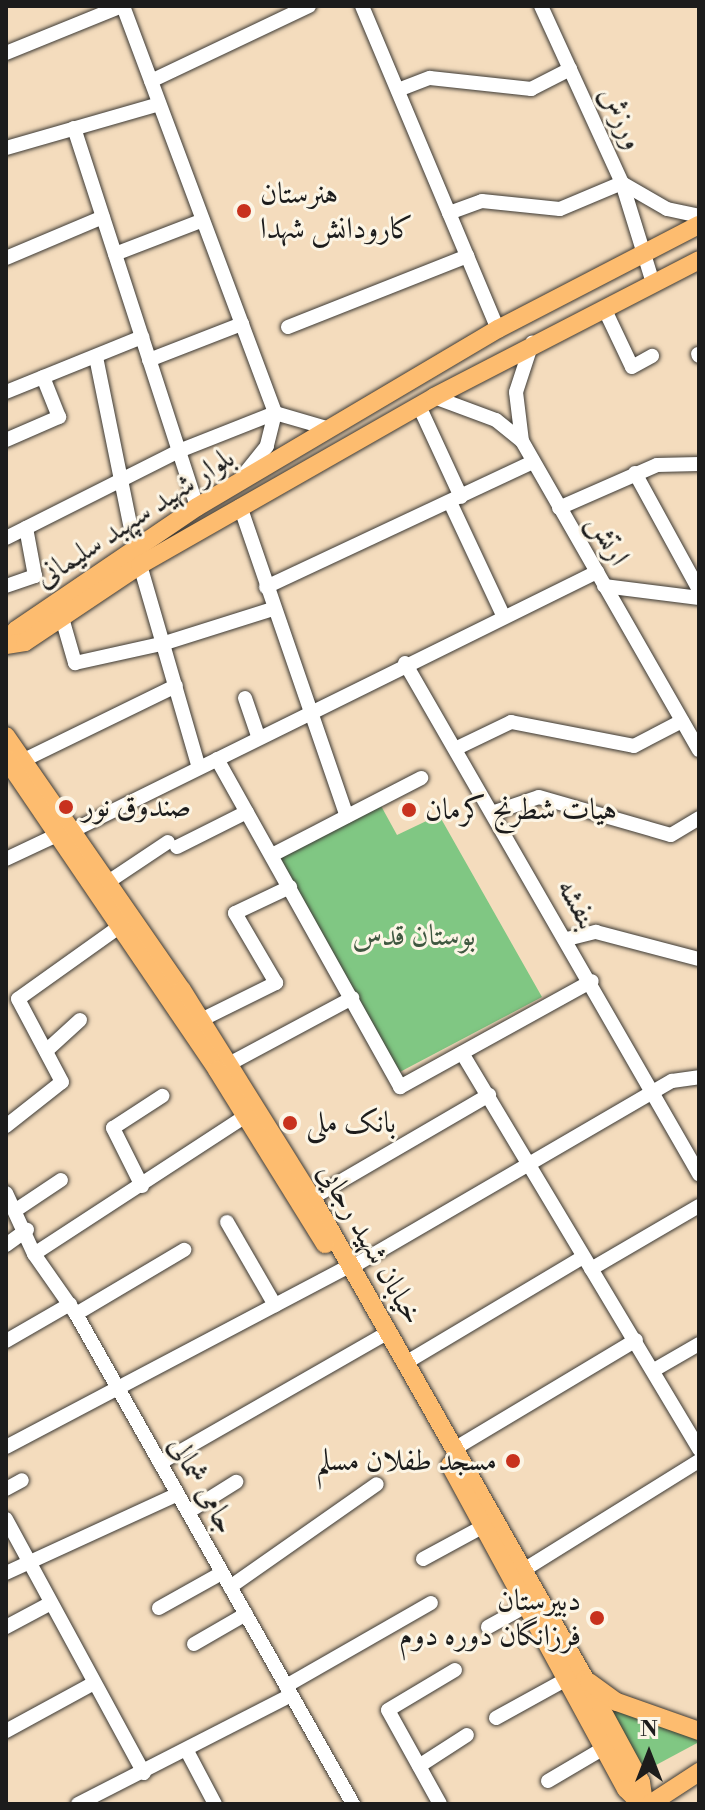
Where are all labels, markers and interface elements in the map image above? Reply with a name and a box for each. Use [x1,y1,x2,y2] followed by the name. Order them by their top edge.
[591,81,651,155] street label: ورزش
[260,176,414,246] place label: هنرستان کارودانش شهدا
[235,202,253,220] marker: هنرستان کارودانش شهدا
[28,440,242,596] street label: بلوار شهید سپهبد سلیمانی
[579,508,637,572] street label: ارتش
[82,789,191,825] place label: صندوق نور
[425,792,617,828] place label: هیات شطرنج کرمان
[57,798,75,816] marker: صندوق نور
[400,801,418,819] marker: هیات شطرنج کرمان
[548,872,606,936] street label: بنفشه
[352,918,476,954] park label: بوستان قدس
[306,1105,396,1141] place label: بانک ملی
[281,1114,299,1132] marker: بانک ملی
[309,1157,431,1331] street label: خیابان شهید رجایی
[160,1430,244,1540] street label: جامی شمالی
[316,1443,497,1479] place label: مسجد طفلان مسلم
[504,1452,522,1470] marker: مسجد طفلان مسلم
[399,1583,581,1654] place label: دبیرستان فرزانگان دوره دوم
[588,1609,606,1627] marker: دبیرستان فرزانگان دوره دوم
[609,1714,689,1794] north arrow
[640,1716,658,1743] text: N

